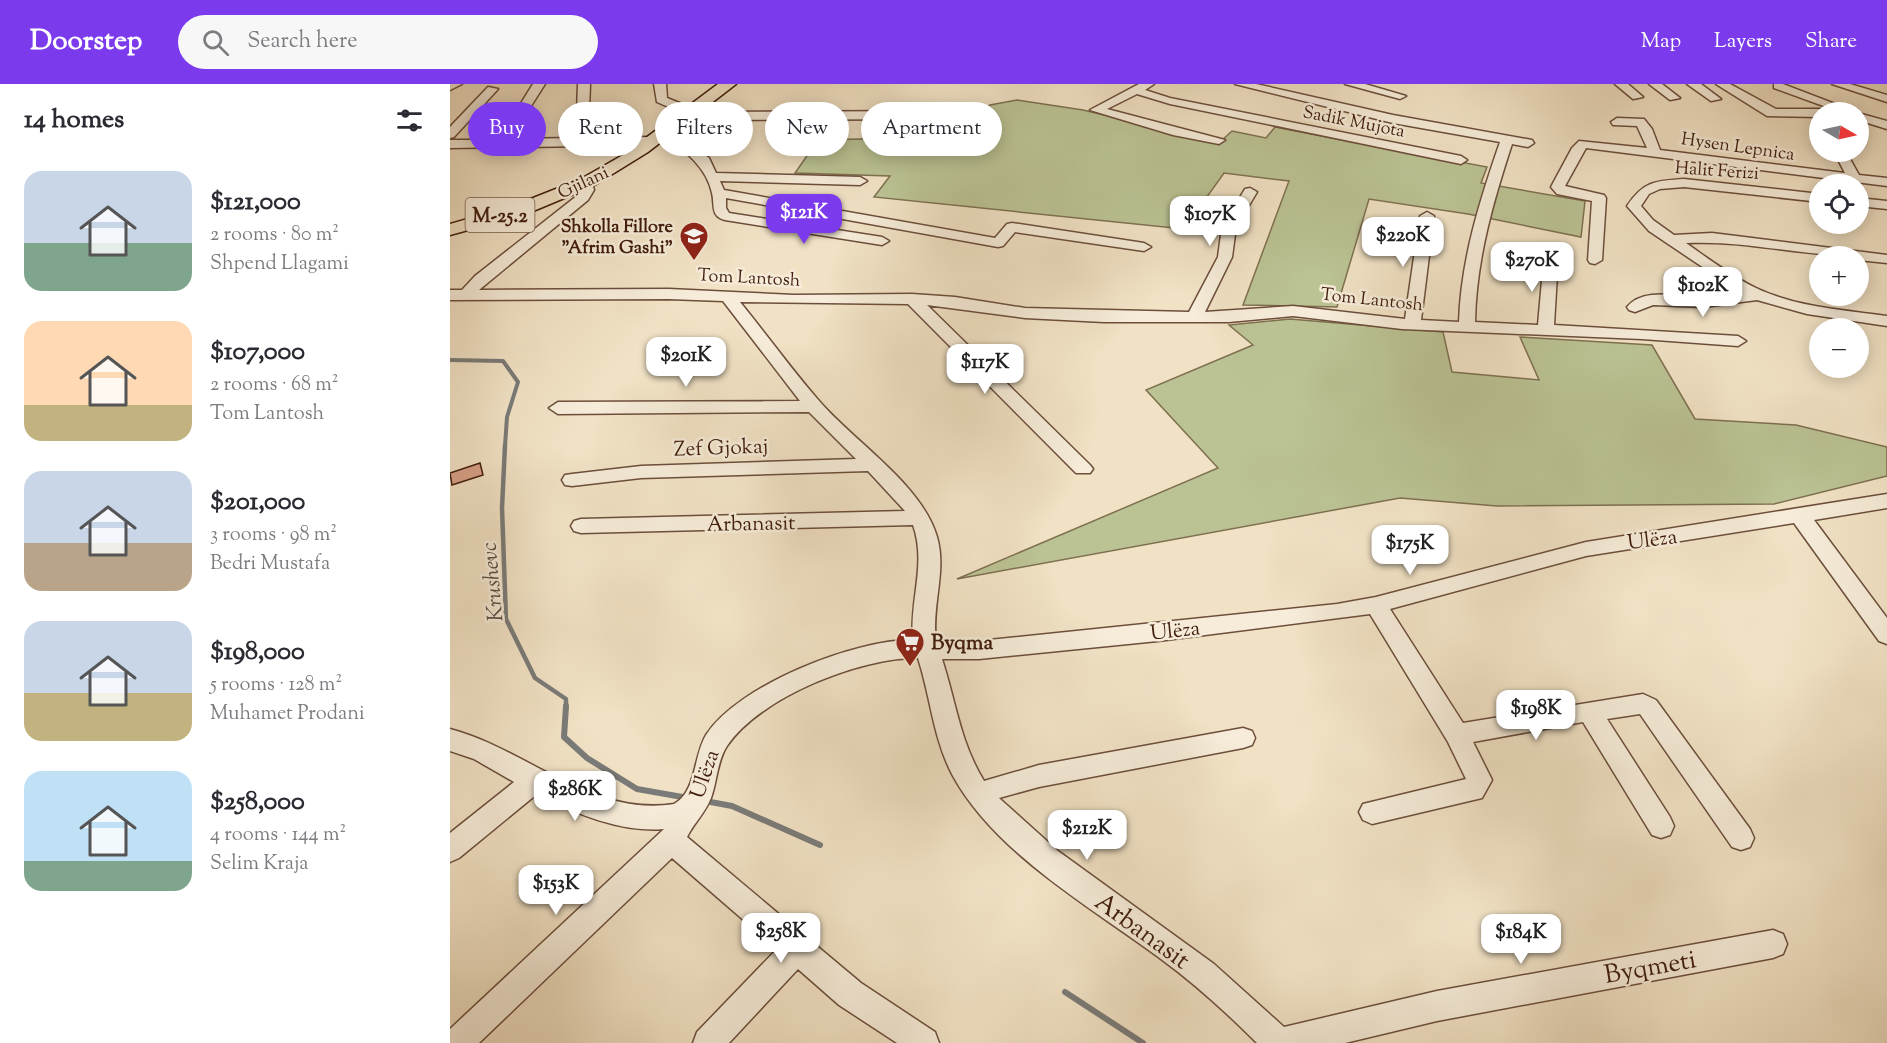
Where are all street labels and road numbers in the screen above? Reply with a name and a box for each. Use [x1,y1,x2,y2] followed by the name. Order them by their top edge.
[1300,100,1407,146] street label: Sadik Mujota
[1679,127,1796,169] street label: Hysen Lepnica
[1674,156,1760,188] street label: Halit Ferizi
[554,161,614,207] street label: Gjilani
[466,198,534,232] road number: M-25.2
[697,263,801,295] street label: Tom Lantosh
[1319,283,1425,319] street label: Tom Lantosh
[673,432,769,466] street label: Zef Gjokaj
[706,509,796,541] street label: Arbanasit
[1626,523,1679,559] street label: Ulëza
[1149,614,1202,650] street label: Ulëza
[684,746,728,803] street label: Ulëza
[1086,885,1197,979] street label: Arbanasit
[1601,942,1699,995] street label: Byqmeti

